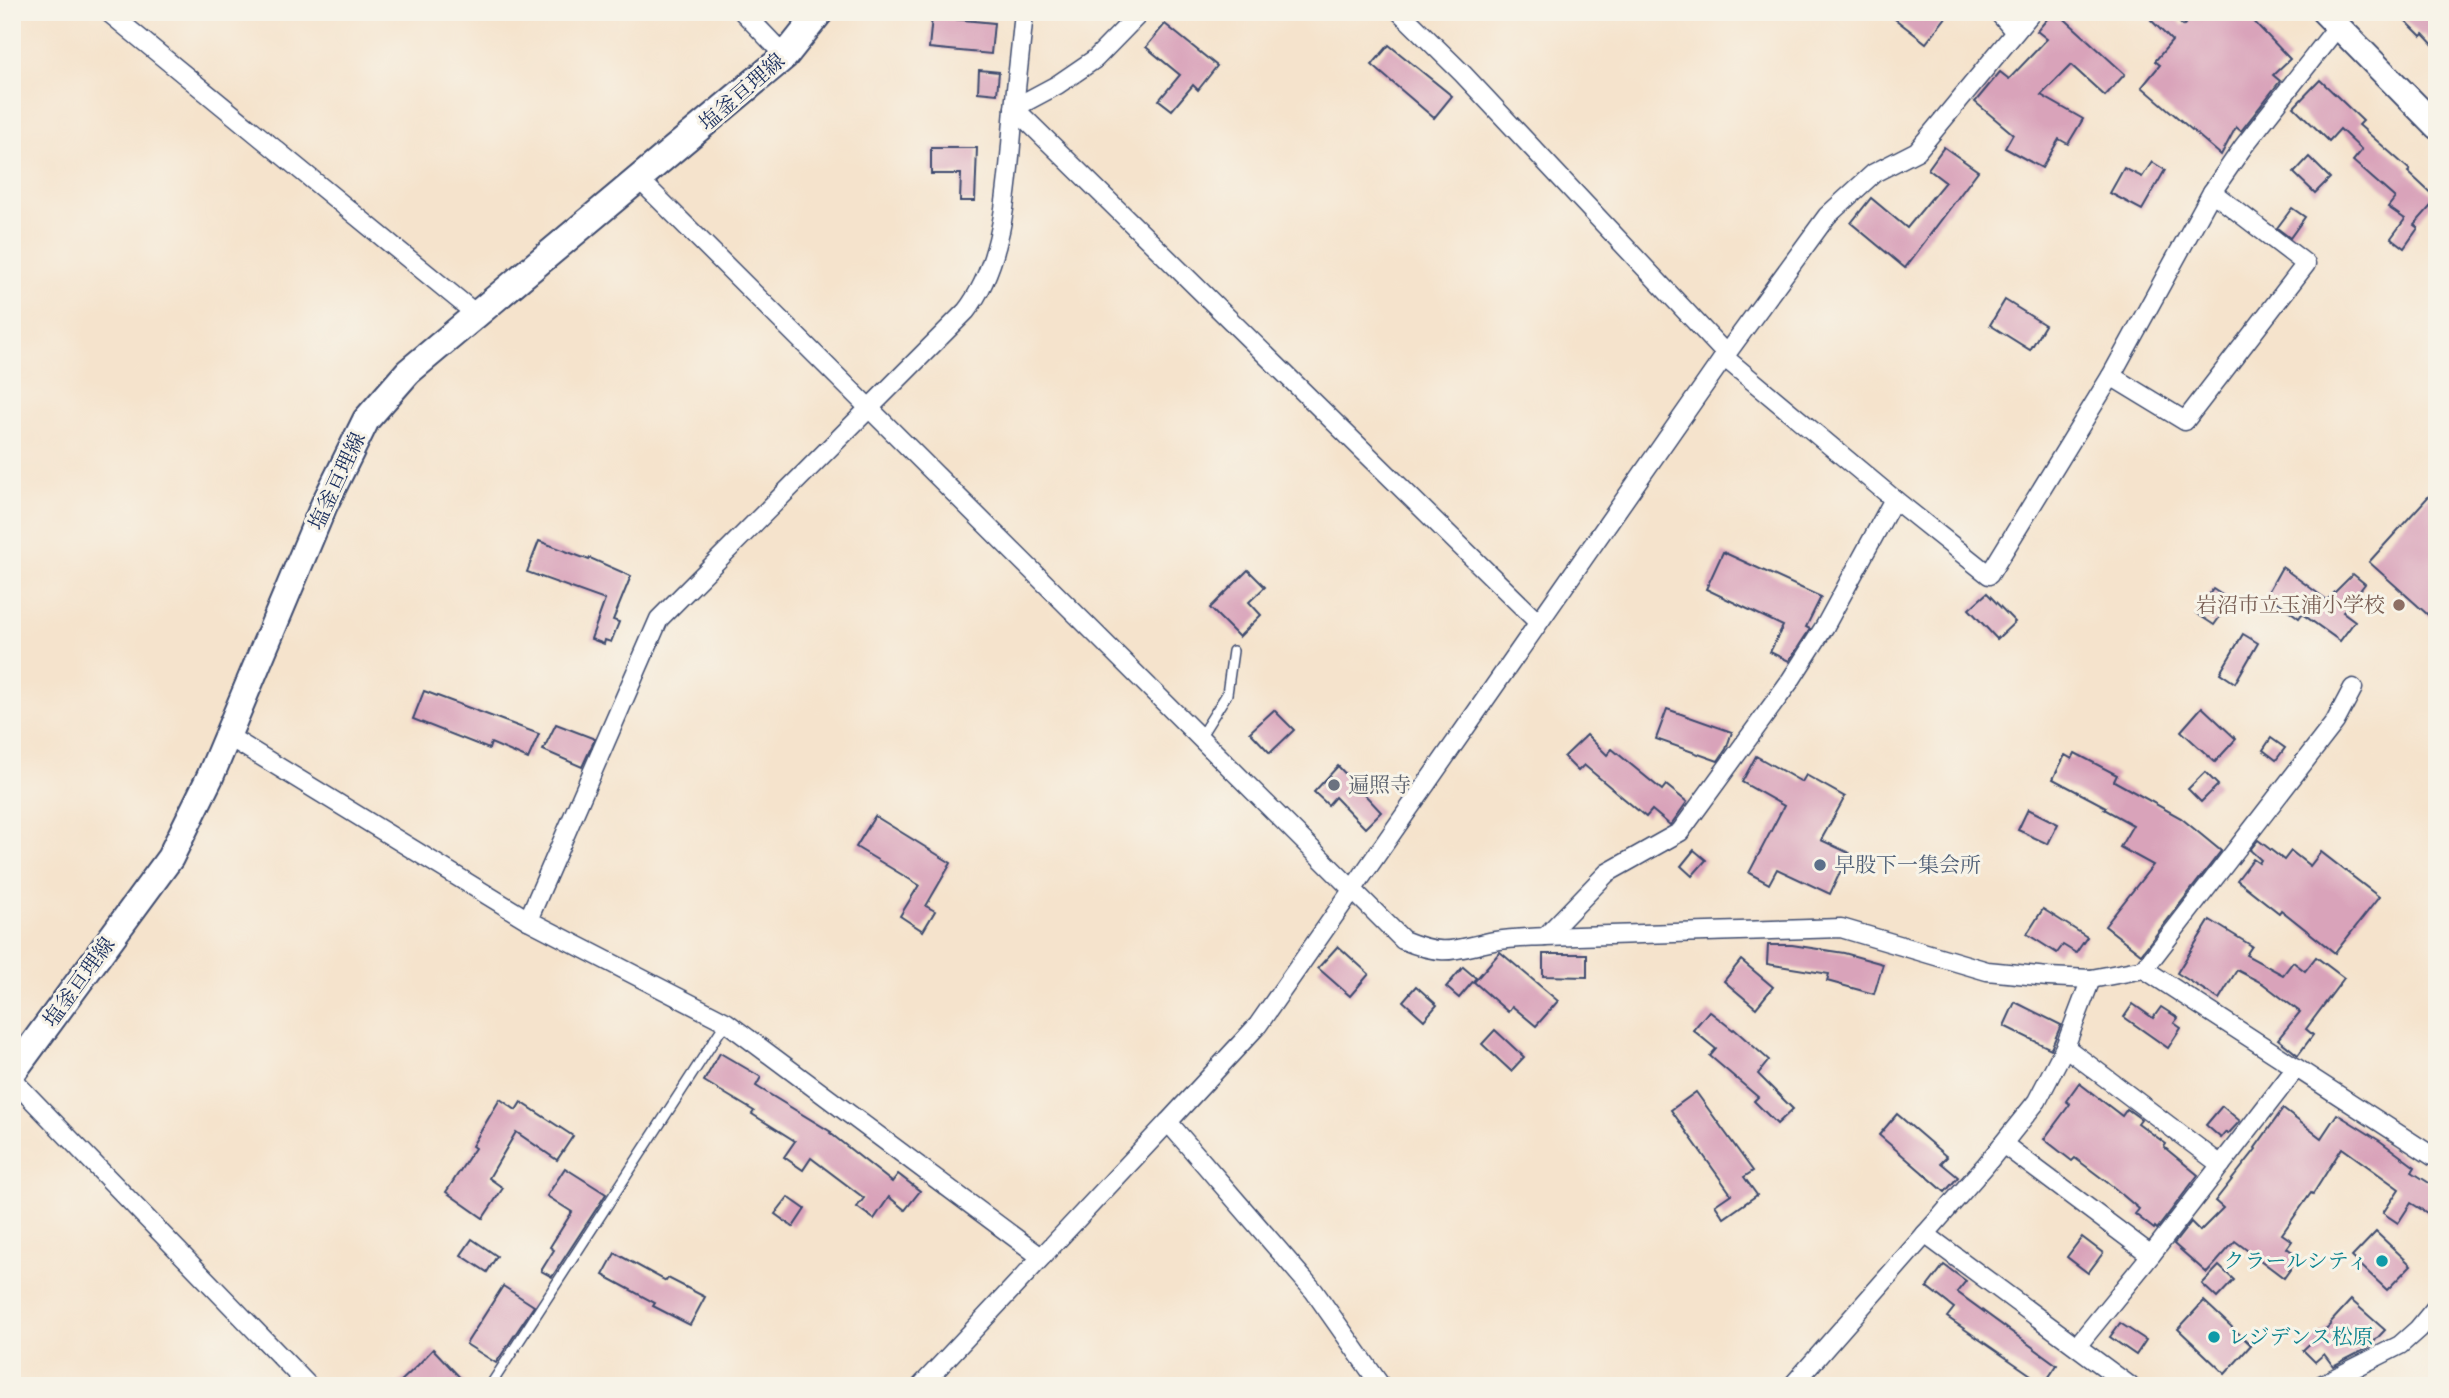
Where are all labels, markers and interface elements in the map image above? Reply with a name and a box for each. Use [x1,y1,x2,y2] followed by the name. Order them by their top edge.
[694,48,793,139] street label: 塩釜亘理線
[303,428,375,536] street label: 塩釜亘理線
[2196,592,2385,622] place label: 岩沼市立玉浦小学校
[2391,597,2407,613] marker: 岩沼市立玉浦小学校
[1348,772,1411,802] place label: 遍照寺
[1326,777,1342,793] marker: 遍照寺
[1834,852,1981,882] place label: 早股下一集会所
[1812,857,1828,873] marker: 早股下一集会所
[38,932,124,1034] street label: 塩釜亘理線
[2224,1248,2368,1278] place label: クラールシティ
[2374,1253,2390,1269] marker: クラールシティ
[2228,1324,2373,1354] place label: レジデンス松原
[2206,1329,2222,1345] marker: レジデンス松原

